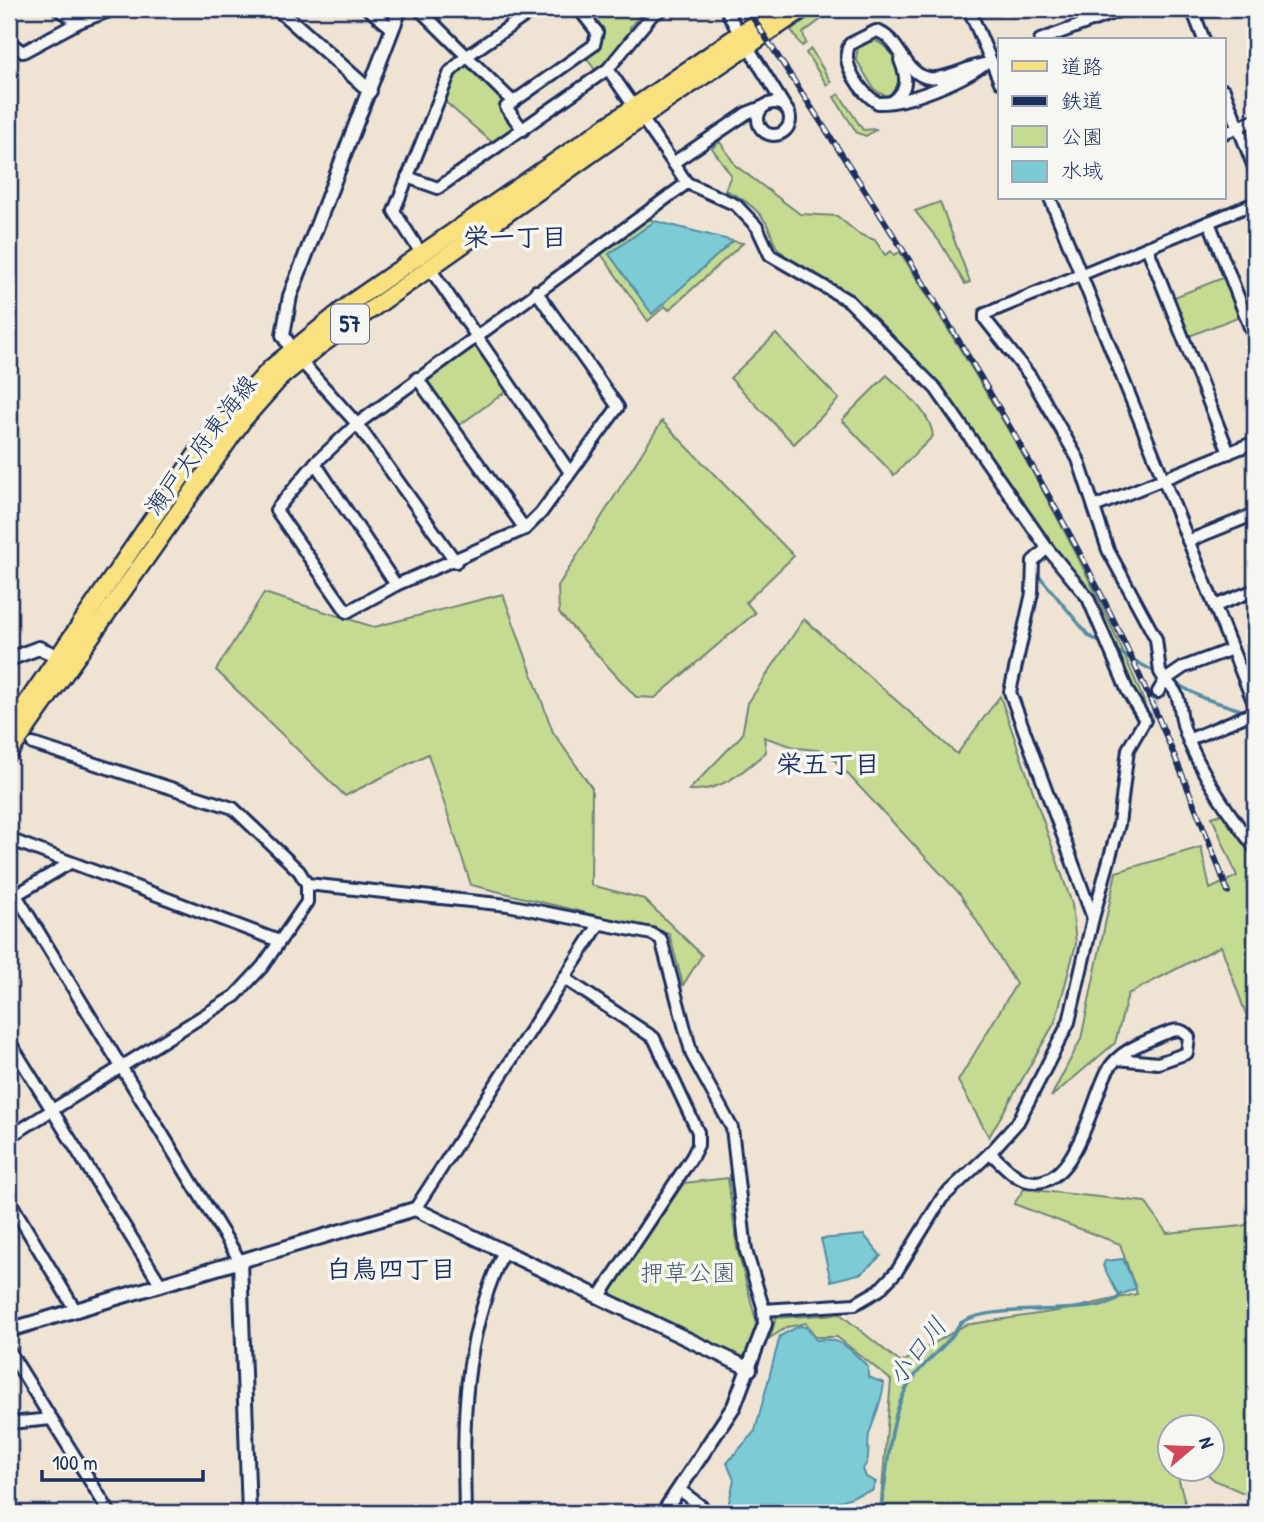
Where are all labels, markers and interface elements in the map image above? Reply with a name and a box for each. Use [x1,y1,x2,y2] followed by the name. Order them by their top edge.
[998,38,1226,200] legend
[1061,52,1103,81] text: 道路
[1061,86,1103,115] text: 鉄道
[1061,122,1103,151] text: 公園
[1061,156,1103,185] text: 水域
[463,219,567,254] district label: 栄一丁目
[331,304,369,344] road number: 57
[137,368,264,521] street label: 瀬戸大府東海線
[776,746,880,781] district label: 栄五丁目
[326,1251,456,1286] district label: 白鳥四丁目
[640,1256,736,1288] park label: 押草公園
[879,1309,954,1392] water label: 小口川
[1156,1414,1226,1484] north arrow
[1193,1433,1221,1451] text: N
[42,1438,203,1482] scale bar
[52,1448,98,1477] text: 100 m

